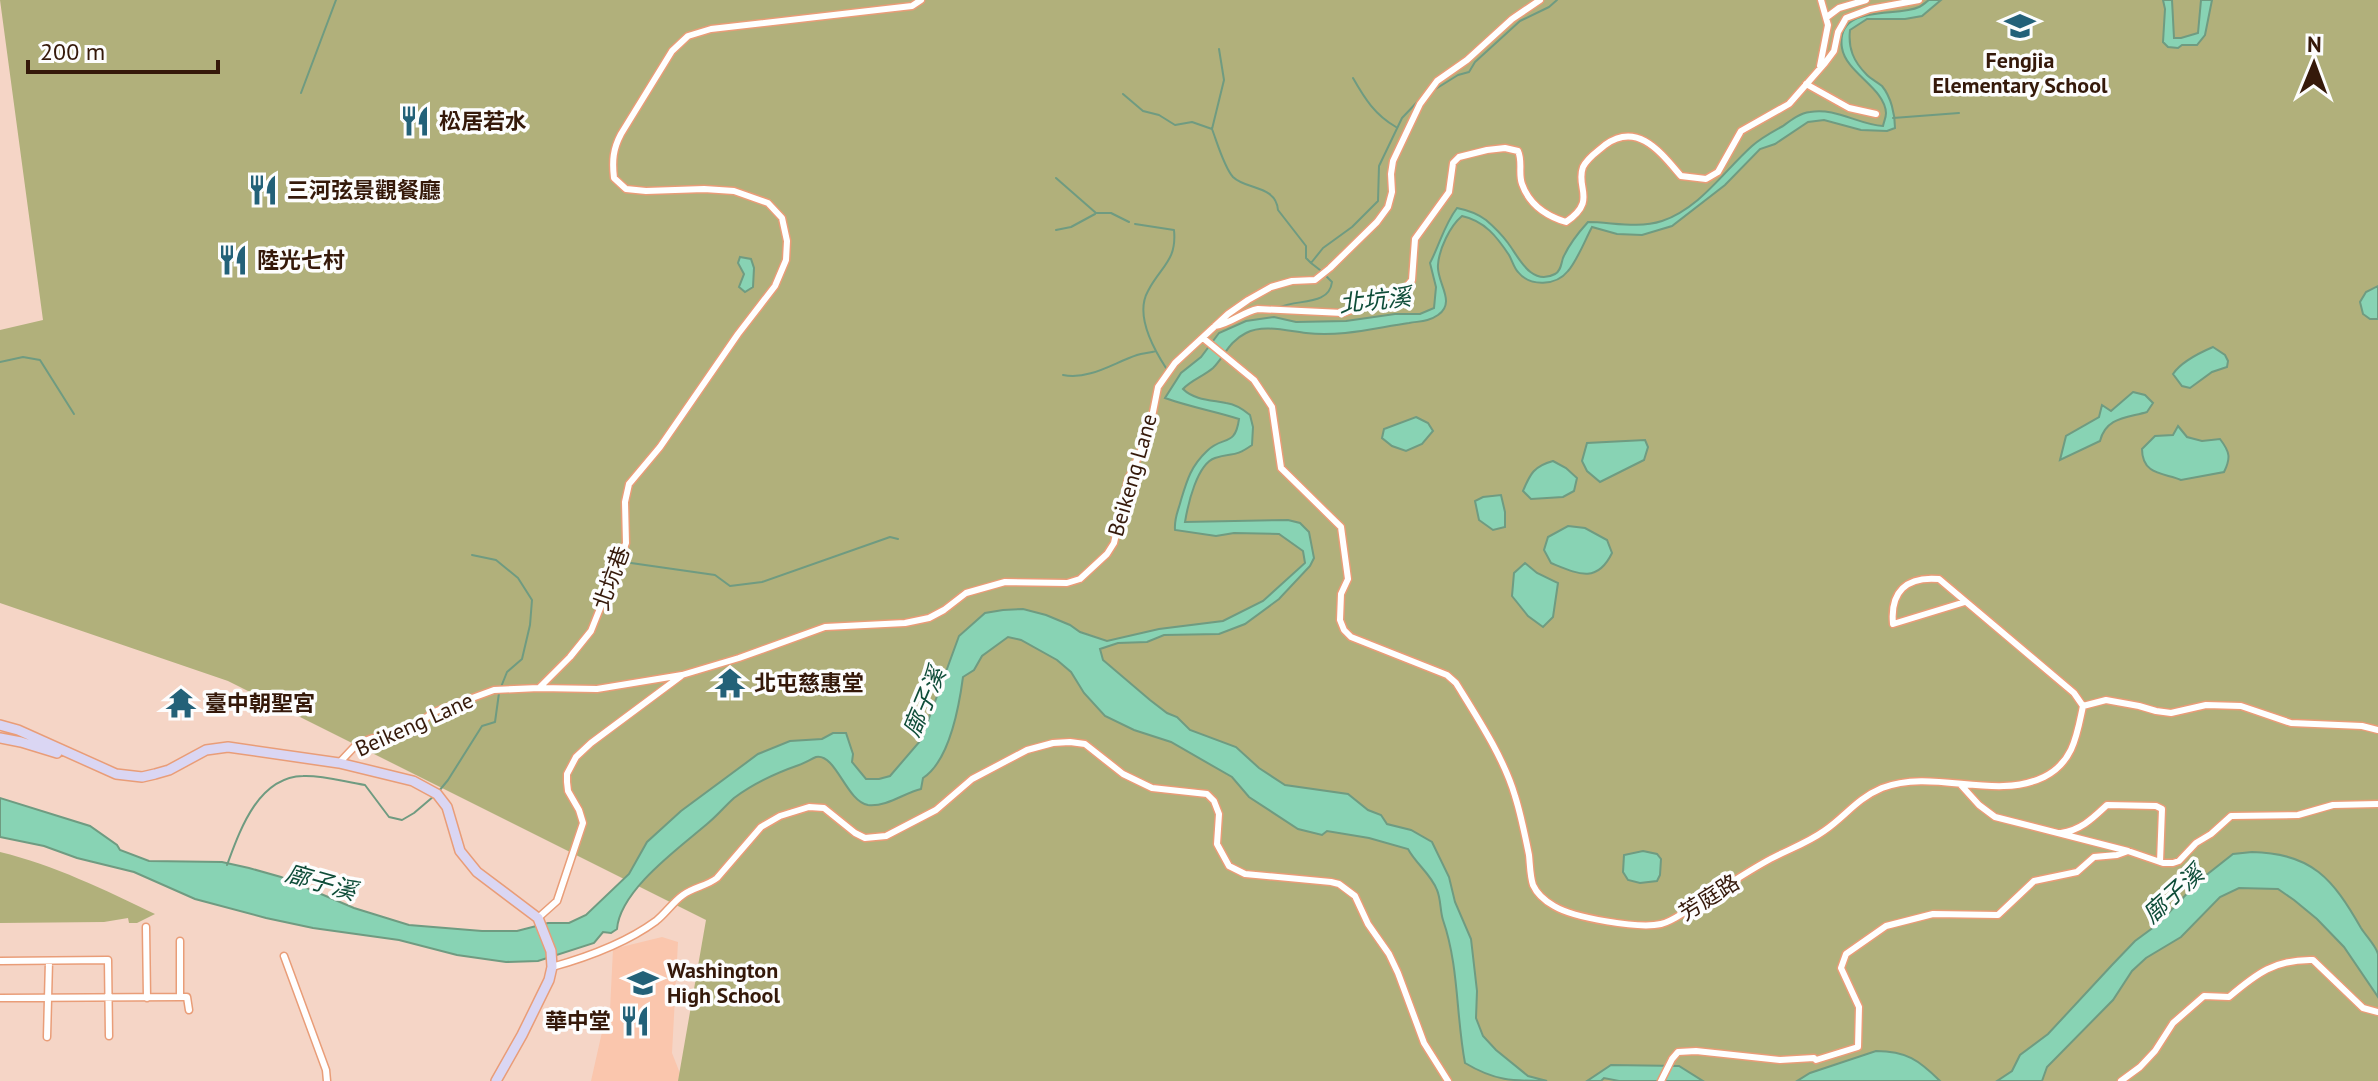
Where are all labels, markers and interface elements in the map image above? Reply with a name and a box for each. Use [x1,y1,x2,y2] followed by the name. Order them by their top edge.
[2003,9,2037,43] school or university icon: Fengjia Elementary School
[28,24,218,74] scale bar
[2274,24,2354,104] north arrow
[2307,30,2322,58] text: N
[40,36,105,67] text: 200 m
[1933,46,2108,99] place label: Fengjia Elementary School
[398,104,432,138] restaurant icon: 松居若水
[439,107,527,135] place label: 松居若水
[246,173,280,207] restaurant icon: 三河弦景觀餐廳
[287,176,441,204] place label: 三河弦景觀餐廳
[216,243,250,277] restaurant icon: 陸光七村
[257,246,345,274] place label: 陸光七村
[1338,281,1415,319] water label: 北坑溪
[1101,411,1163,539] street label: Beikeng Lane
[587,542,635,614] street label: 北坑巷
[896,660,954,741] water label: 廍子溪
[713,666,747,700] temple icon: 北屯慈惠堂
[754,669,864,697] place label: 北屯慈惠堂
[164,686,198,720] temple icon: 臺中朝聖宮
[351,686,477,762] street label: Beikeng Lane
[205,689,315,717] place label: 臺中朝聖宮
[2136,856,2212,930] water label: 廍子溪
[282,857,363,908] water label: 廍子溪
[1674,868,1744,926] street label: 芳庭路
[667,956,780,1009] place label: Washington High School
[626,966,660,1000] school or university icon: Washington High School
[618,1004,652,1038] restaurant icon: 華中堂
[545,1007,611,1035] place label: 華中堂

